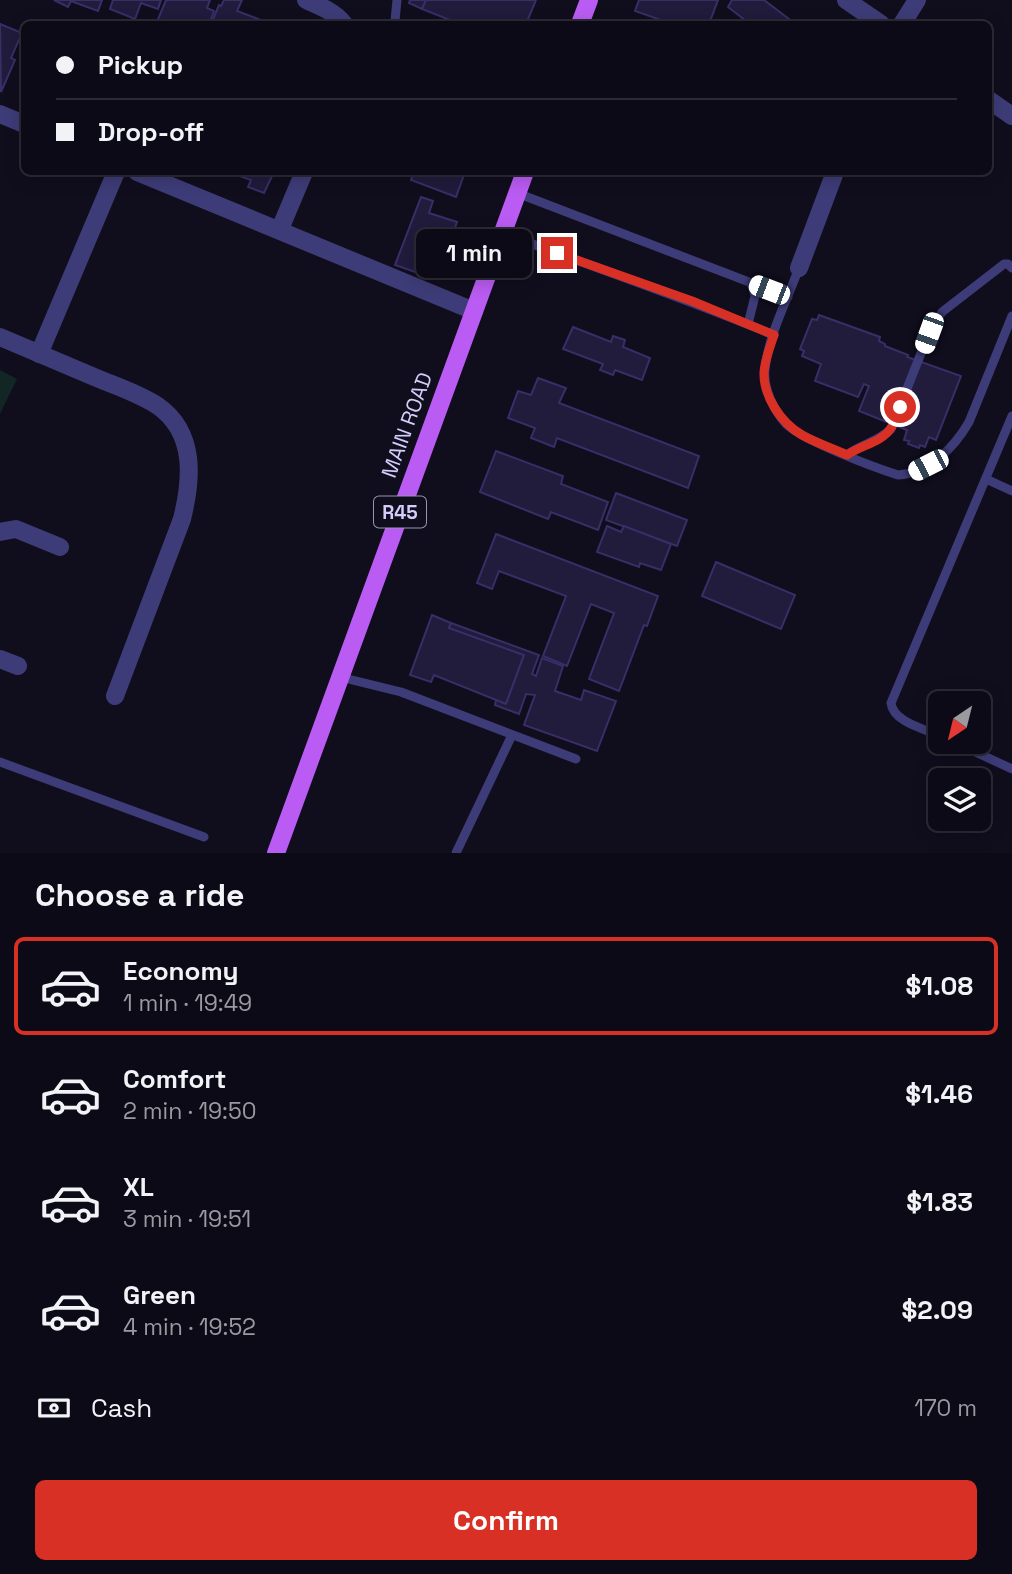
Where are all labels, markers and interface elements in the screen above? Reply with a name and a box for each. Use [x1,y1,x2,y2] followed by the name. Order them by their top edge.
[98,48,183,82] text: Pickup
[98,115,204,149] text: Drop-off
[417,229,532,278] callout: 1 min
[541,237,573,269] route end
[446,238,502,268] text: 1 min
[746,273,793,307] car
[912,310,947,356] car
[375,368,438,481] street label: MAIN ROAD
[884,391,916,423] route start
[905,446,952,484] car
[374,496,426,527] road number: R45
[928,691,990,754] north arrow
[928,691,991,831] map controls
[928,768,991,831] button: layers
[35,875,245,915] text: Choose a ride
[123,954,239,988] text: Economy
[39,955,102,1018] icon: car
[906,969,973,1003] text: $1.08
[123,988,252,1018] text: 1 min · 19:49
[123,1062,226,1096] text: Comfort
[39,1063,102,1126] icon: car
[905,1077,973,1111] text: $1.46
[123,1096,256,1126] text: 2 min · 19:50
[123,1170,154,1204] text: XL
[39,1171,102,1234] icon: car
[906,1185,973,1219] text: $1.83
[123,1204,251,1234] text: 3 min · 19:51
[123,1278,196,1312] text: Green
[39,1279,102,1342] icon: car
[901,1293,973,1327] text: $2.09
[123,1312,256,1342] text: 4 min · 19:52
[35,1389,73,1427] icon: cash
[91,1391,152,1425] text: Cash
[914,1393,977,1423] text: 170 m
[35,1480,977,1560] button: Confirm

